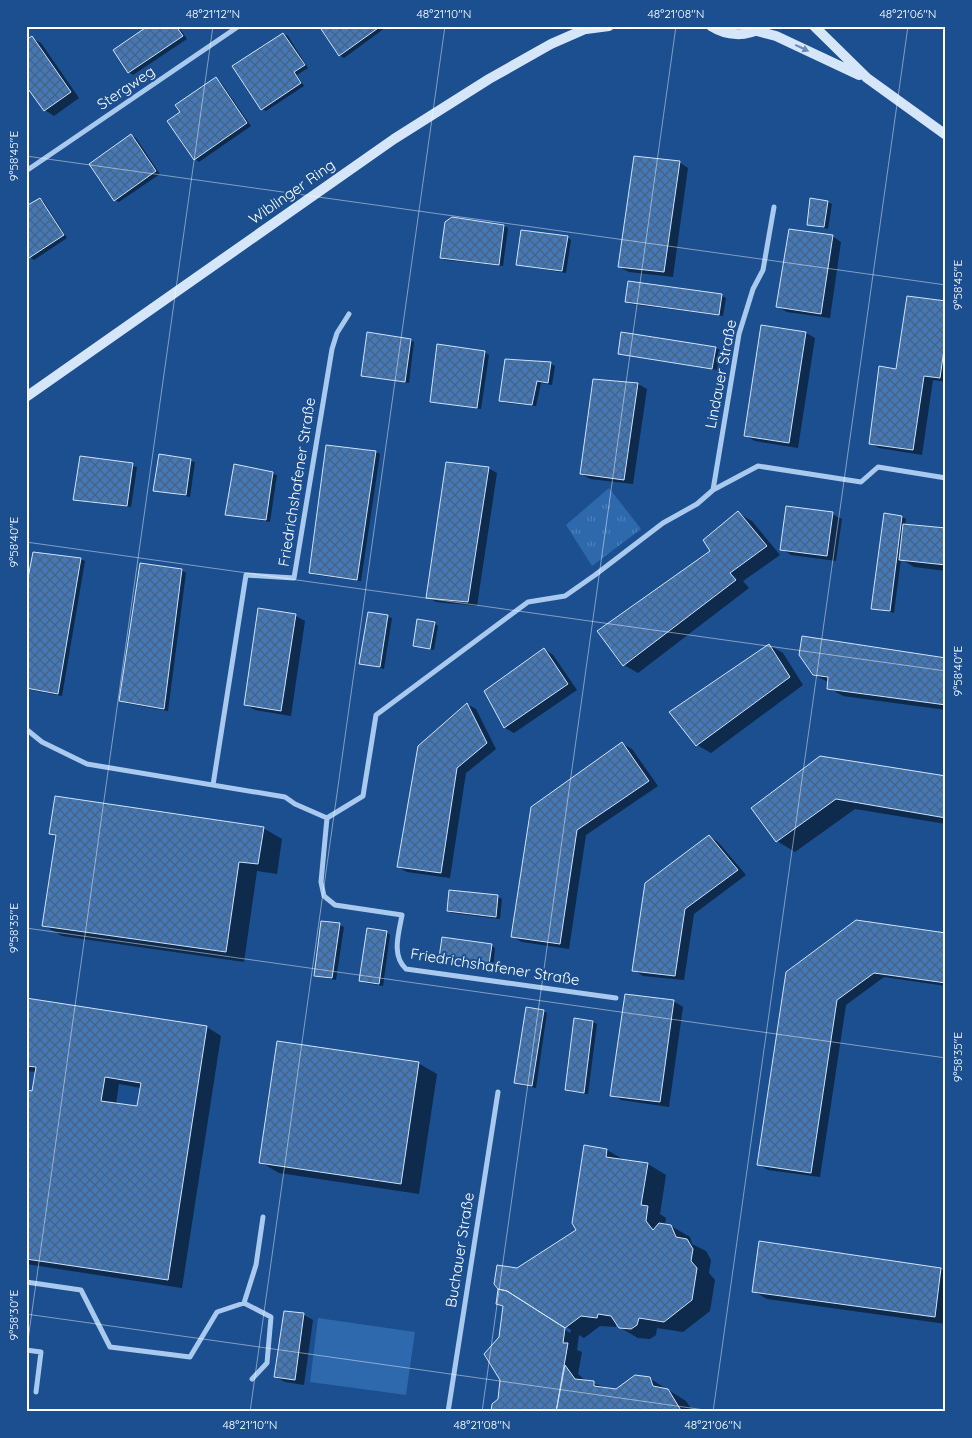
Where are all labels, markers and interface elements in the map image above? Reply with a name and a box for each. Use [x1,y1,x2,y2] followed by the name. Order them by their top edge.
[186,6,240,21] text: 48°21'12"N
[416,6,472,21] text: 48°21'10"N
[647,6,705,21] text: 48°21'08"N
[879,6,937,21] text: 48°21'06"N
[795,45,809,53] one-way arrow
[93,61,158,114] street label: Stergweg
[6,131,21,181] text: 9°58'45"E
[245,155,338,228] street label: Wiblinger Ring
[950,260,965,310] text: 9°58'45"E
[701,318,740,430] street label: Lindauer Straße
[274,396,319,568] street label: Friedrichshafener Straße
[6,516,21,567] text: 9°58'40"E
[950,645,965,696] text: 9°58'40"E
[6,903,21,953] text: 9°58'35"E
[409,944,581,989] street label: Friedrichshafener Straße
[950,1032,965,1082] text: 9°58'35"E
[441,1191,478,1309] street label: Buchauer Straße
[6,1289,21,1340] text: 9°58'30"E
[222,1417,278,1432] text: 48°21'10"N
[453,1417,511,1432] text: 48°21'08"N
[684,1417,742,1432] text: 48°21'06"N

